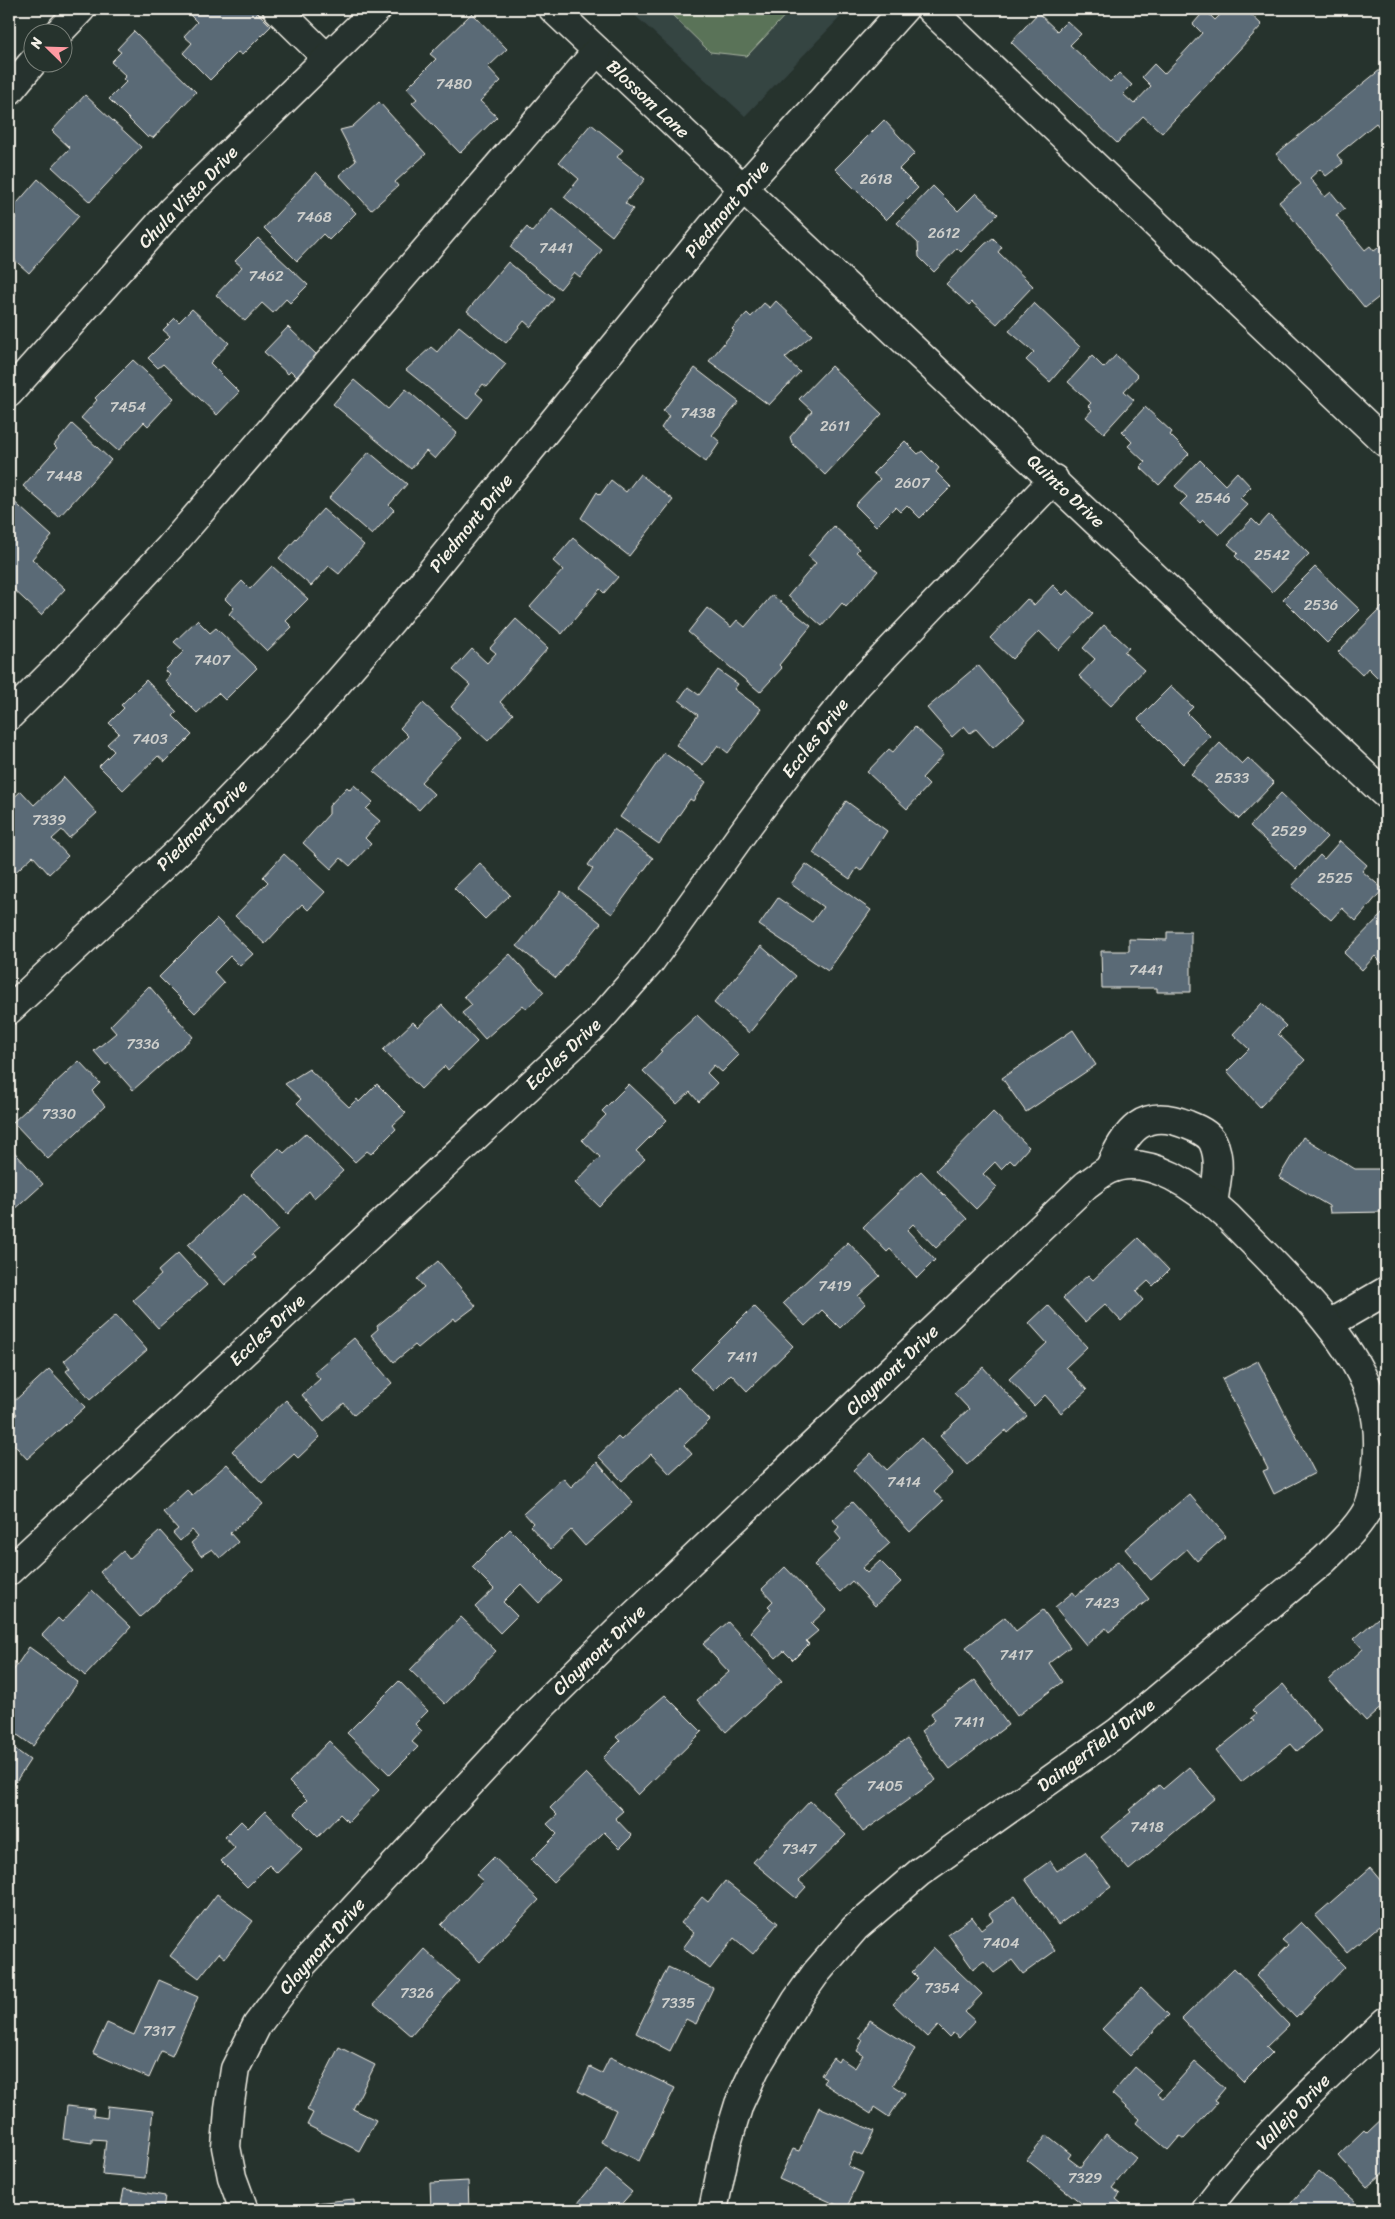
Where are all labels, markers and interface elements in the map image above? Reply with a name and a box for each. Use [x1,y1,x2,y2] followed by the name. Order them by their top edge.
[22,22,72,72] north arrow
[23,33,50,53] text: N
[599,51,697,147] street label: Blossom Lane
[436,71,472,97] house number: 7480
[130,137,246,256] street label: Chula Vista Drive
[676,153,778,265] street label: Piedmont Drive
[860,166,892,192] house number: 2618
[296,204,332,230] house number: 7468
[928,220,960,246] house number: 2612
[539,235,573,261] house number: 7441
[248,263,284,289] house number: 7462
[110,394,146,420] house number: 7454
[680,400,716,426] house number: 7438
[820,413,850,439] house number: 2611
[1019,446,1113,536] street label: Quinto Drive
[46,463,82,489] house number: 7448
[421,466,521,580] street label: Piedmont Drive
[894,470,931,496] house number: 2607
[1195,485,1231,511] house number: 2546
[1254,542,1290,568] house number: 2542
[1304,592,1338,618] house number: 2536
[194,647,231,673] house number: 7407
[773,690,857,785] street label: Eccles Drive
[132,726,168,752] house number: 7403
[1215,765,1249,791] house number: 2533
[148,771,256,879] street label: Piedmont Drive
[32,807,66,833] house number: 7339
[1271,818,1307,844] house number: 2529
[1317,865,1353,891] house number: 2525
[1129,957,1163,983] house number: 7441
[517,1010,609,1098] street label: Eccles Drive
[126,1031,160,1057] house number: 7336
[42,1101,76,1127] house number: 7330
[818,1273,852,1299] house number: 7419
[221,1286,313,1374] street label: Eccles Drive
[837,1317,947,1423] street label: Claymont Drive
[727,1344,757,1370] house number: 7411
[887,1469,921,1495] house number: 7414
[1085,1590,1119,1616] house number: 7423
[544,1597,654,1703] street label: Claymont Drive
[1000,1642,1034,1668] house number: 7417
[1030,1689,1162,1800] street label: Daingerfield Drive
[954,1709,984,1735] house number: 7411
[867,1773,903,1799] house number: 7405
[1130,1814,1164,1840] house number: 7418
[782,1836,818,1862] house number: 7347
[270,1890,374,2002] street label: Claymont Drive
[983,1930,1019,1956] house number: 7404
[924,1975,960,2001] house number: 7354
[400,1980,434,2006] house number: 7326
[661,1990,695,2016] house number: 7335
[143,2018,176,2044] house number: 7317
[1248,2066,1338,2158] street label: Vallejo Drive
[1068,2165,1102,2191] house number: 7329

